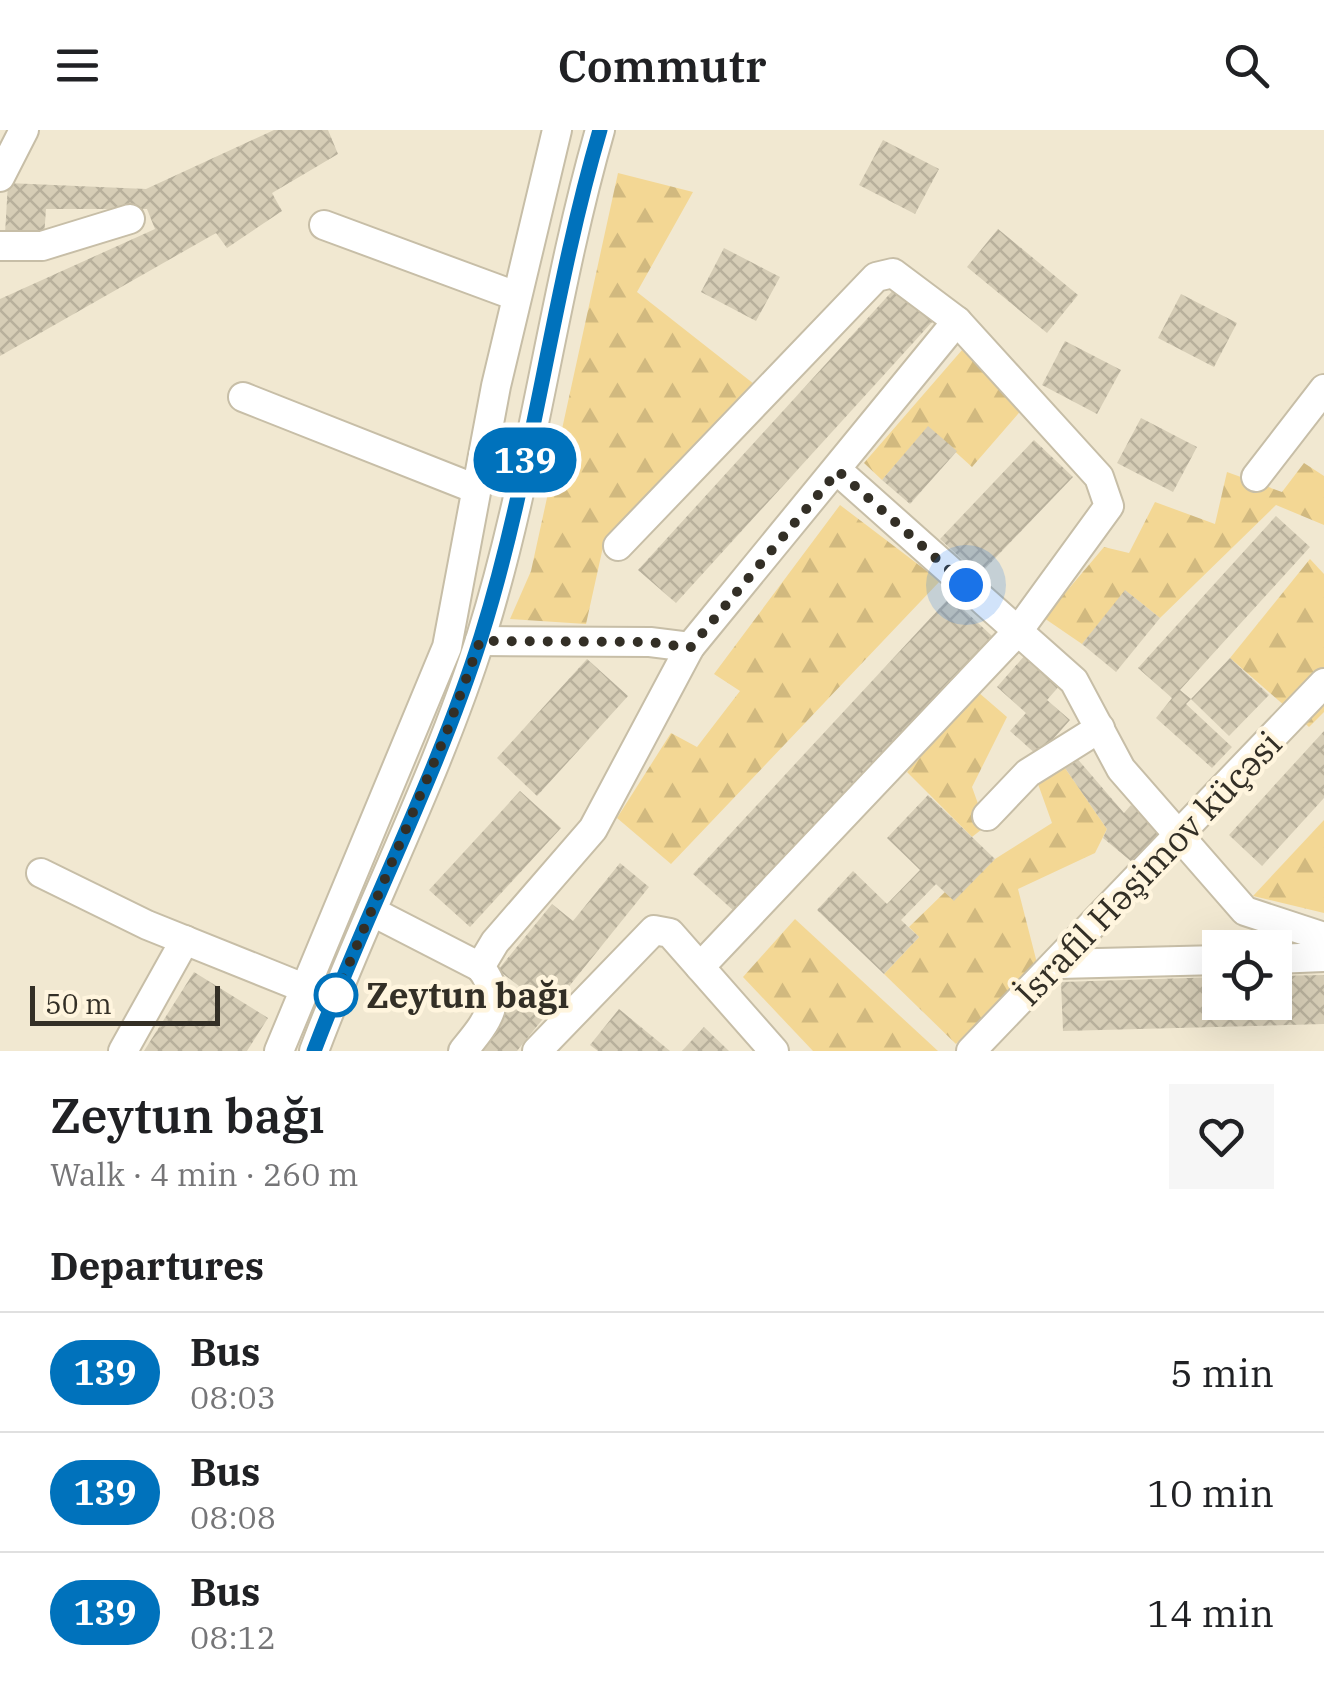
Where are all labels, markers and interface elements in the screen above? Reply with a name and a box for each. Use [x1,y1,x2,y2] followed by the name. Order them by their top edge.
[558,36,766,94] text: Commutr
[50,38,105,93] icon: menu
[1219,38,1274,93] icon: search
[468,428,582,492] line badge: 139
[493,437,557,483] text: 139
[941,560,991,610] your location
[1005,721,1291,1015] street label: İsrafil Həşimov küçəsi
[1202,930,1292,1020] map controls
[1202,930,1292,1020] button: locate
[366,972,569,1018] place label: Zeytun bağı
[315,974,357,1016] marker: Zeytun bağı
[30,981,220,1026] scale bar
[45,985,112,1022] text: 50 m
[50,1084,325,1146] text: Zeytun bağı
[1169,1084,1274,1189] button: heart
[50,1153,358,1195] text: Walk · 4 min · 260 m
[50,1241,264,1290] text: Departures
[190,1327,260,1376] text: Bus
[1170,1348,1274,1397] text: 5 min
[73,1349,137,1395] text: 139
[190,1376,276,1418] text: 08:03
[190,1447,260,1496] text: Bus
[1147,1468,1274,1517] text: 10 min
[73,1469,137,1515] text: 139
[190,1496,276,1538] text: 08:08
[190,1567,260,1616] text: Bus
[1147,1588,1274,1637] text: 14 min
[73,1589,137,1635] text: 139
[190,1616,276,1658] text: 08:12

